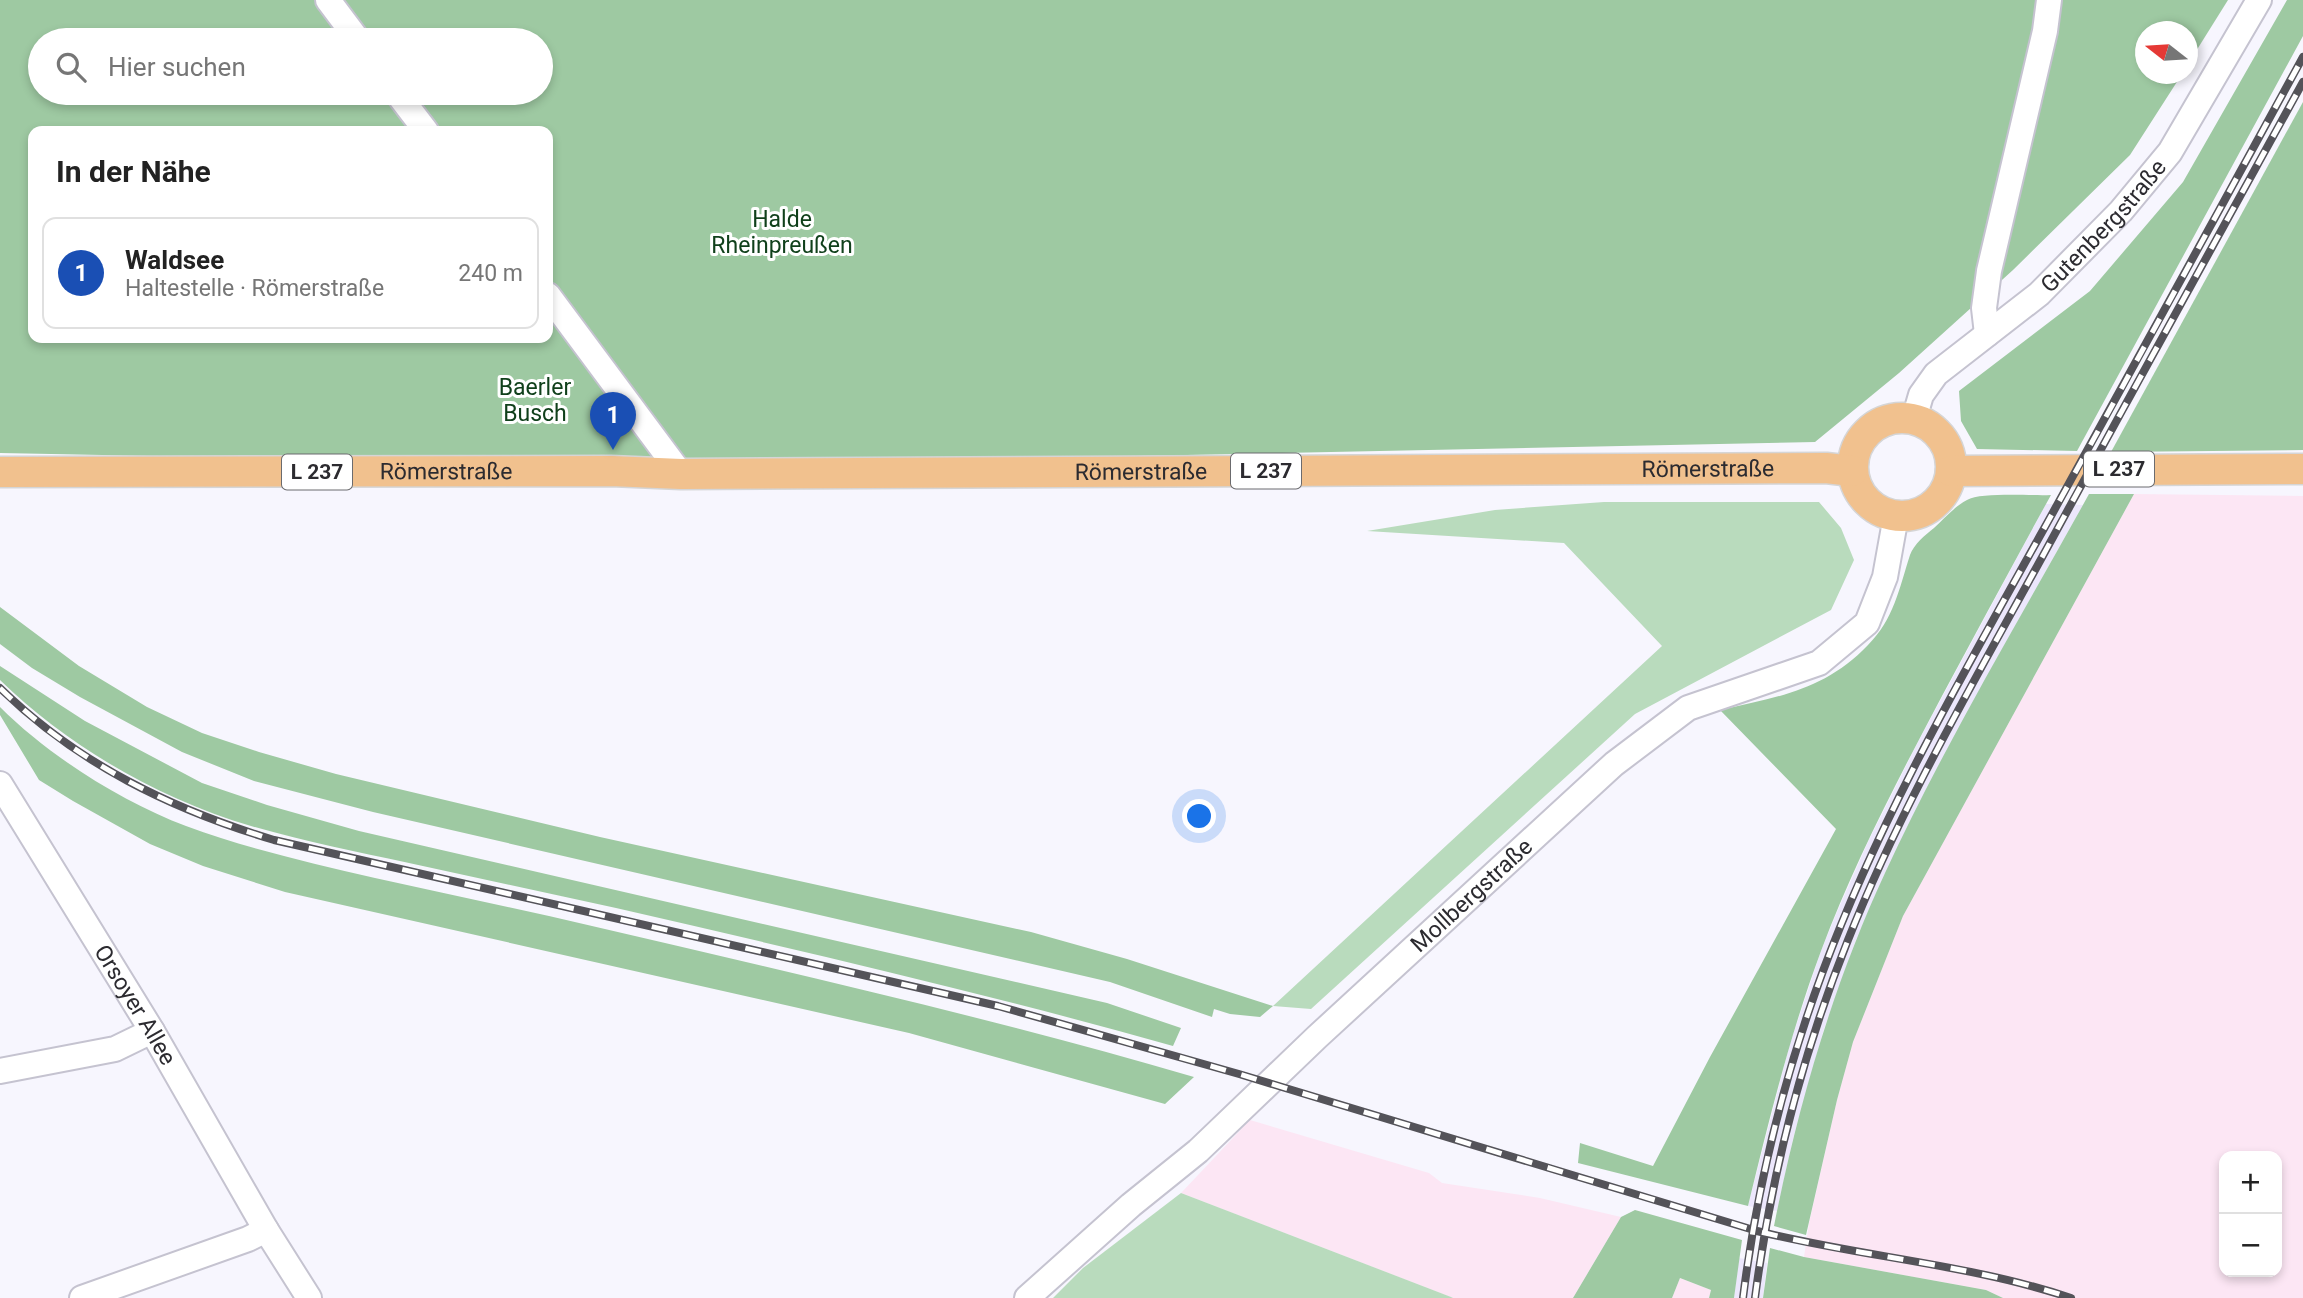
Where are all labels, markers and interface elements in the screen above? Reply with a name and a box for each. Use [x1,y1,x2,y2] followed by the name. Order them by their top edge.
[2135,21,2198,84] north arrow
[28,28,553,105] search box
[52,48,90,86] icon: search
[108,52,246,82] text: Hier suchen
[56,154,211,189] text: In der Nähe
[2035,154,2172,298] street label: Gutenbergstraße
[711,206,853,259] park label: Halde Rheinpreußen
[125,245,224,275] text: Waldsee
[74,260,88,287] text: 1
[458,260,523,287] text: 240 m
[125,275,384,302] text: Haltestelle · Römerstraße
[499,374,571,427] park label: Baerler Busch
[590,392,636,450] pin: 1
[2084,452,2154,486] road number: L 237
[282,454,352,490] road number: L 237
[1231,454,1301,489] road number: L 237
[1642,455,1774,482] street label: Römerstraße
[380,458,512,485] street label: Römerstraße
[1075,458,1207,485] street label: Römerstraße
[1182,799,1216,833] your location
[1405,833,1538,958] street label: Mollbergstraße
[89,940,182,1070] street label: Orsoyer Allee
[2219,1151,2282,1277] map controls
[2219,1151,2282,1214] button: +
[2219,1214,2282,1277] button: −

